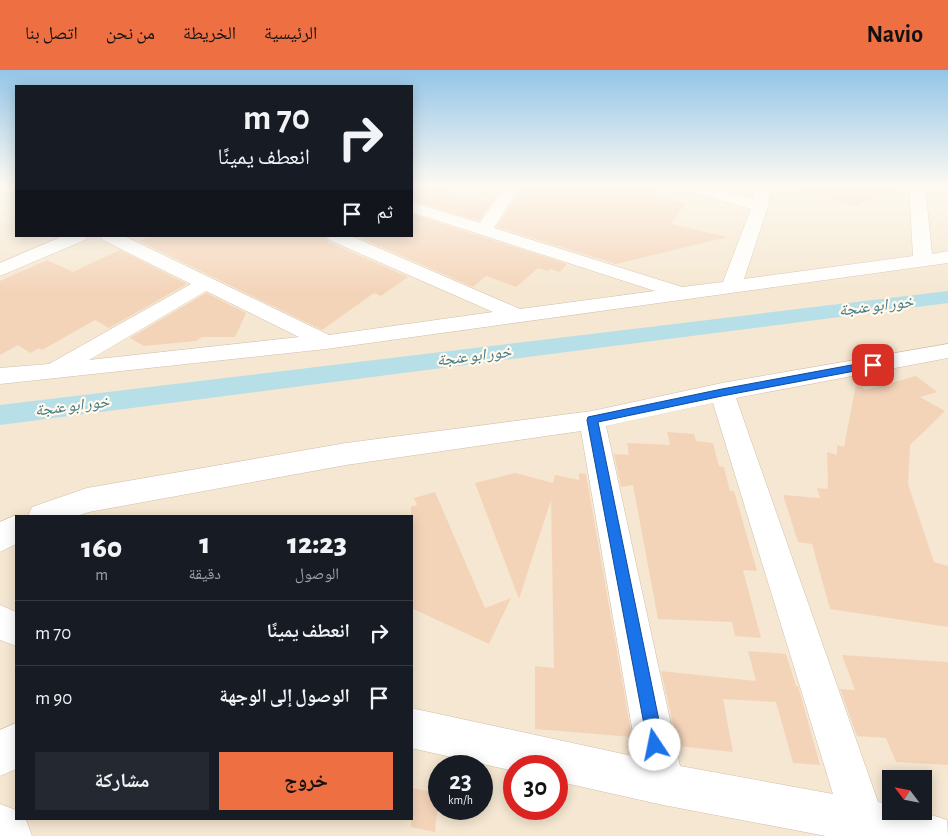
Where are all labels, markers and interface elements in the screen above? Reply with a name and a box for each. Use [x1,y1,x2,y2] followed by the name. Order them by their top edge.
[867,23,923,47] text: Navio
[25,25,78,43] text: اتصل بنا
[106,25,155,43] text: من نحن
[183,25,236,43] text: الخريطة
[264,25,317,43] text: الرئيسية
[243,101,310,136] text: 70 m
[328,105,393,170] icon: right
[218,146,310,168] text: انعطف يمينًا
[338,200,366,228] icon: arrive
[376,203,393,222] text: ثم
[838,293,915,319] water label: خور ابو عنجة
[436,343,513,369] water label: خور ابو عنجة
[852,344,894,386] pin
[859,351,887,379] icon: arrive
[34,393,111,419] water label: خور ابو عنجة
[199,529,210,559] text: 1
[287,529,347,559] text: 12:23
[81,533,122,563] text: 160
[188,566,221,582] text: دقيقة
[295,566,339,582] text: الوصول
[95,567,108,583] text: m
[365,619,393,647] icon: right
[267,622,350,641] text: انعطف يمينًا
[35,624,71,643] text: 70 m
[365,684,393,712] icon: arrive
[219,687,350,706] text: الوصول إلى الوجهة
[35,689,72,708] text: 90 m
[628,718,680,770] position arrow
[35,752,209,810] button: مشاركة
[219,752,393,810] button: خروج
[503,755,568,820] speed limit sign: 30
[449,769,472,794] text: 23
[882,770,932,820] north arrow
[882,770,932,820] map controls
[448,794,473,806] text: km/h

